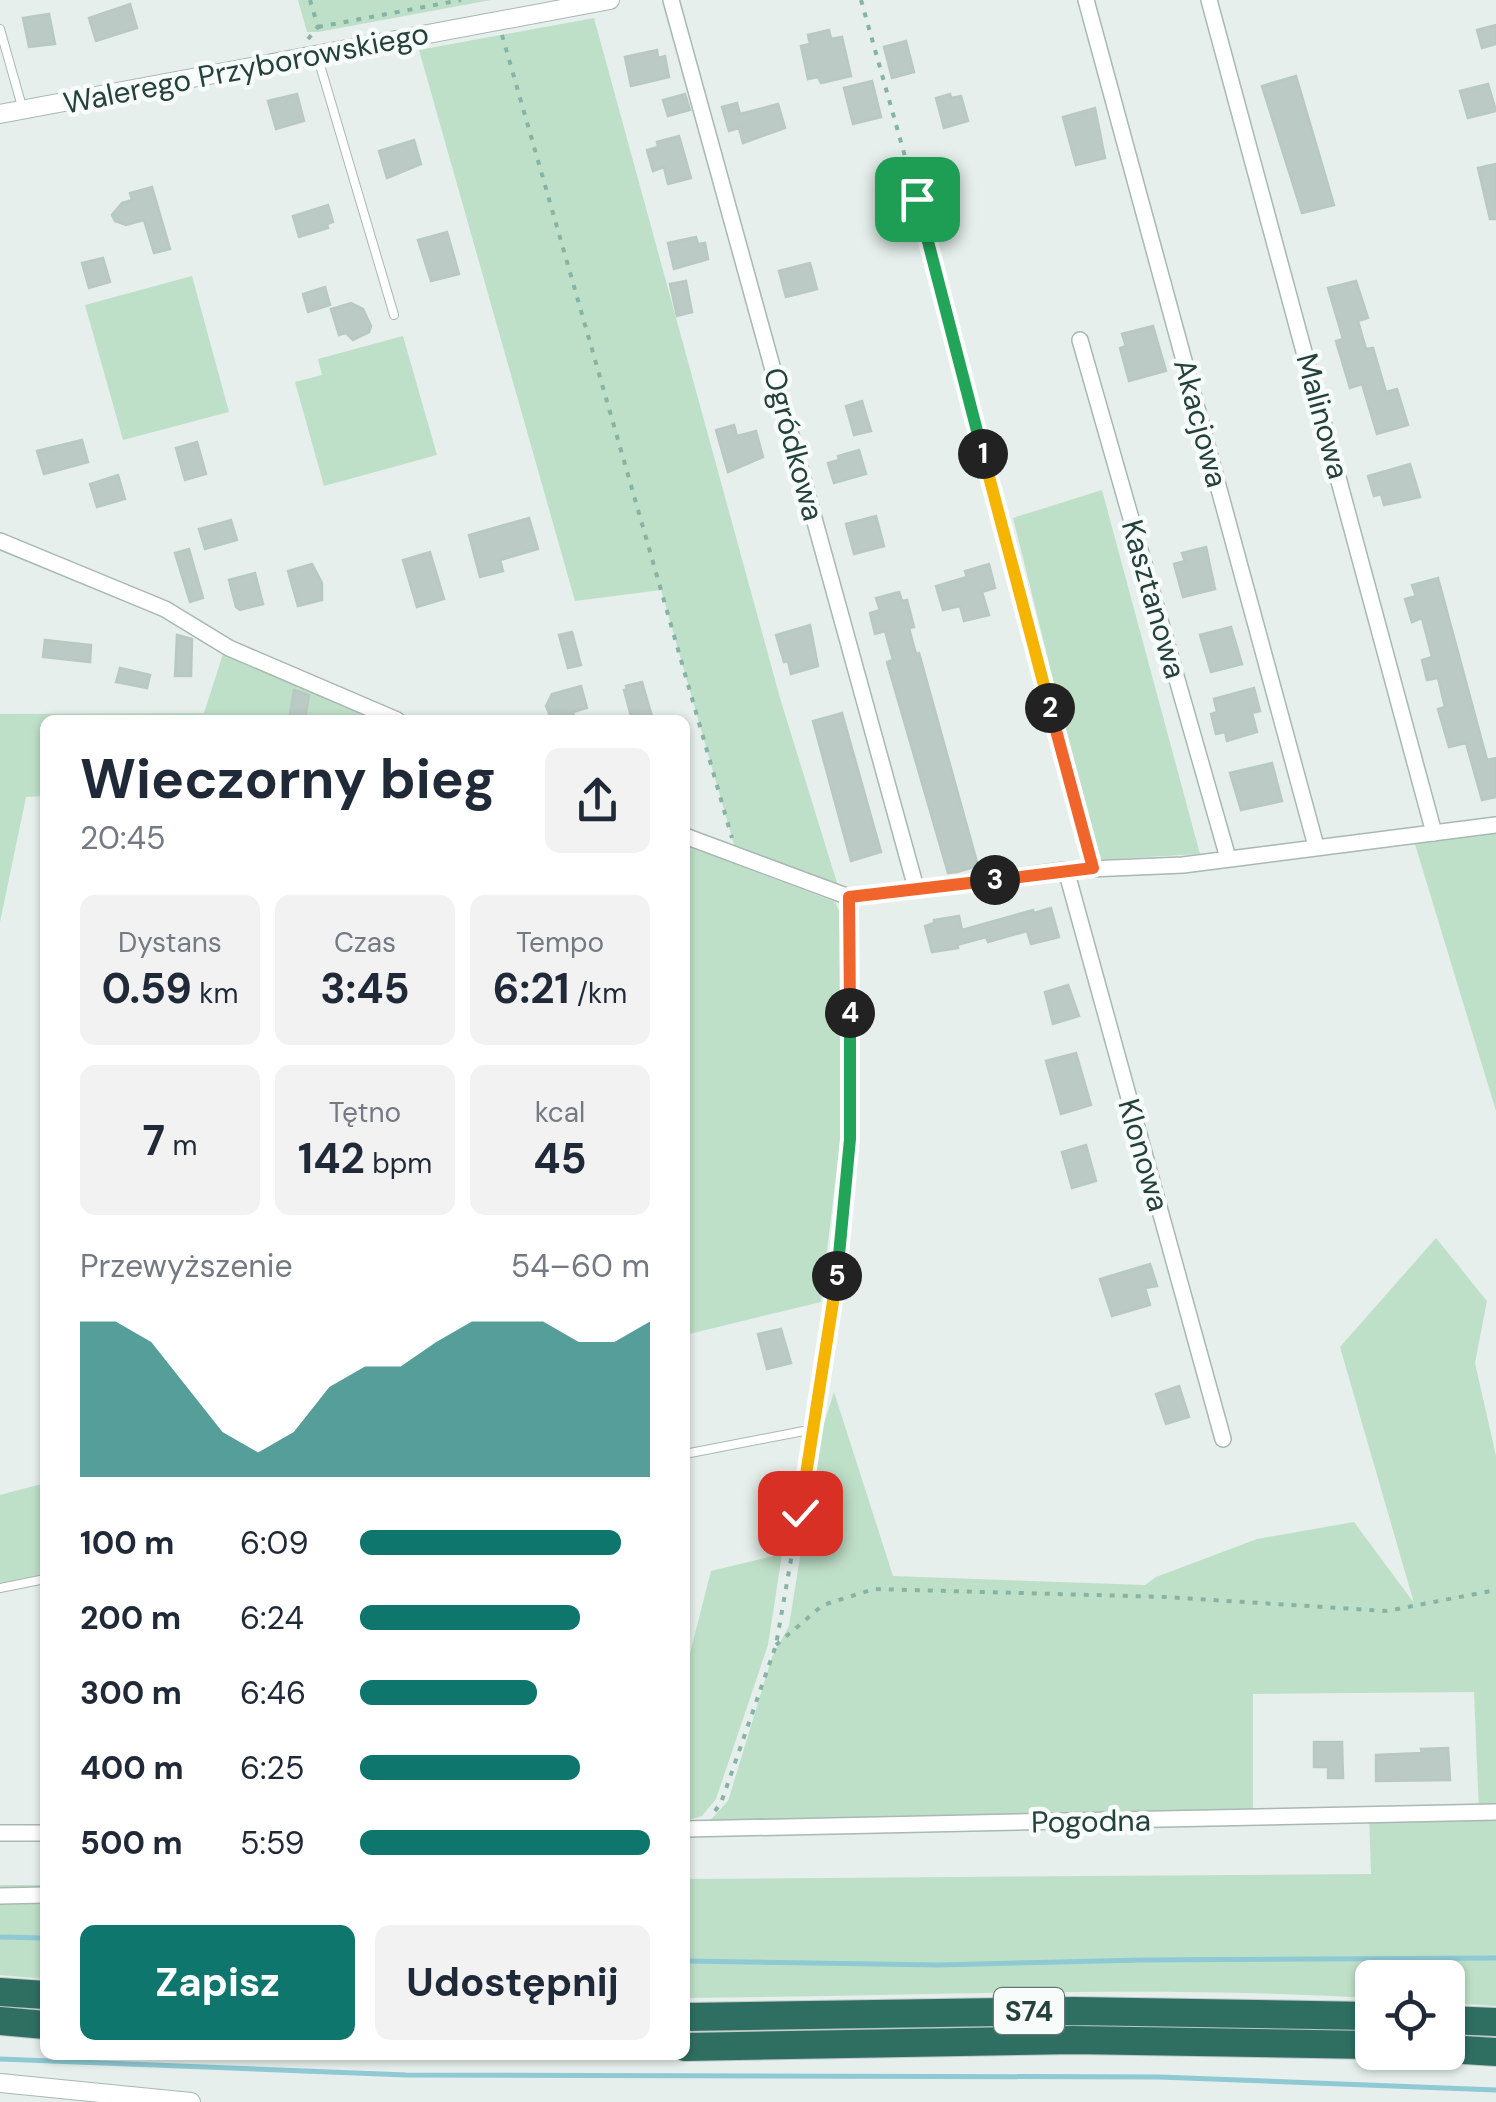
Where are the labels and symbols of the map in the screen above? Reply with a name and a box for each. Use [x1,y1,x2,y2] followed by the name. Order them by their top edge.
[60,13,432,123] street label: Walerego Przyborowskiego
[875,157,960,242] pin
[1288,349,1358,483] street label: Malinowa
[1165,354,1237,492] street label: Akacjowa
[755,363,833,525] street label: Ogródkowa
[958,429,1008,479] pin: 1
[1113,515,1195,683] street label: Kasztanowa
[1025,683,1075,733] pin: 2
[970,855,1020,905] pin: 3
[825,988,875,1038] pin: 4
[1109,1094,1179,1216] street label: Klonowa
[812,1251,862,1301] pin: 5
[758,1471,843,1556] pin
[1031,1800,1151,1842] street label: Pogodna
[994,1988,1064,2034] road number: S74

